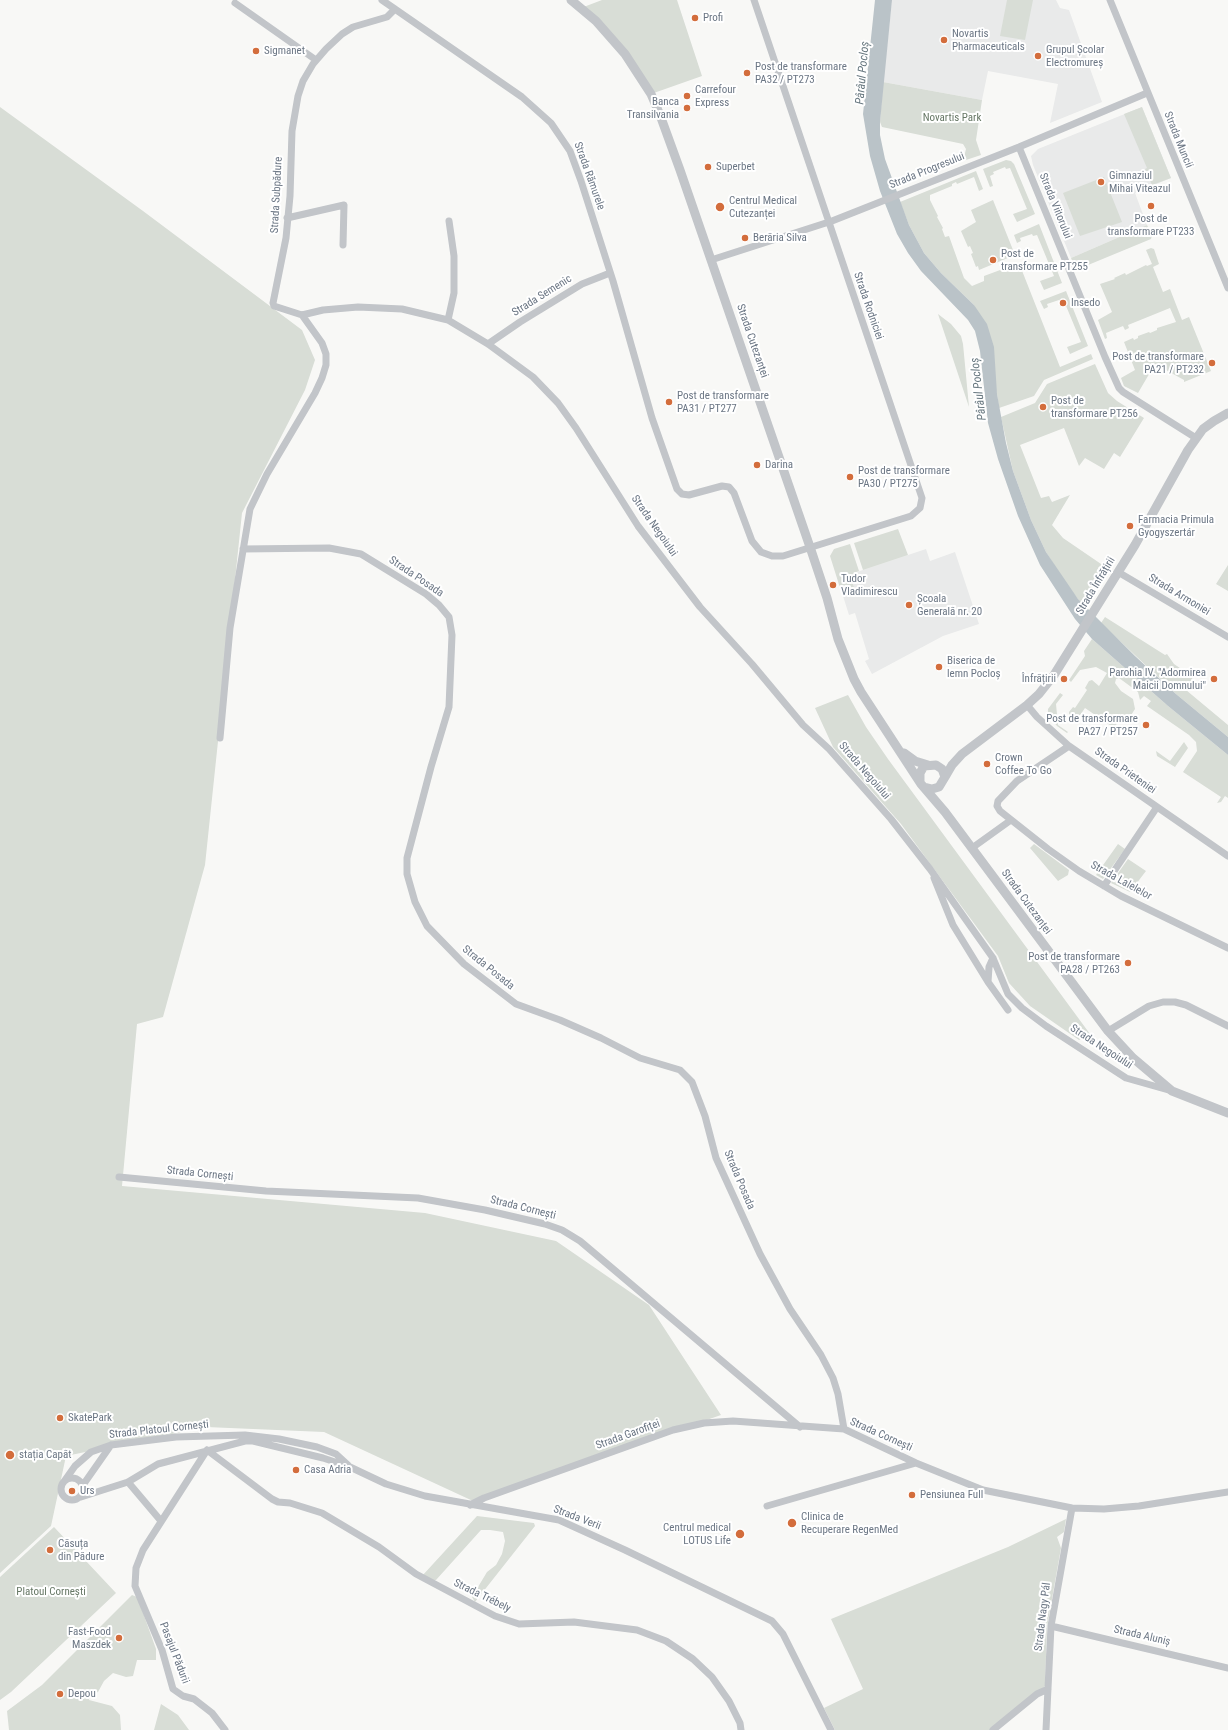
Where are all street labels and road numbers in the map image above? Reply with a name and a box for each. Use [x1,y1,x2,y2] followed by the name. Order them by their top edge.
[1161,110,1195,170] street label: Strada Muncii
[571,140,607,212] street label: Strada Rămurele
[887,150,967,192] street label: Strada Progresului
[268,156,286,234] street label: Strada Subpădure
[1036,171,1074,241] street label: Strada Viitorului
[850,270,886,342] street label: Strada Rodniciei
[510,272,574,320] street label: Strada Semenic
[733,302,771,380] street label: Strada Cutezanței
[628,493,680,559] street label: Strada Negoiului
[386,554,446,600] street label: Strada Posada
[1074,555,1118,617] street label: Strada Înfrățirii
[1146,571,1212,619] street label: Strada Armoniei
[835,740,893,802] street label: Strada Negoiului
[1092,745,1158,797] street label: Strada Prieteniei
[1088,859,1154,903] street label: Strada Lalelelor
[998,867,1054,937] street label: Strada Cutezanței
[459,943,517,993] street label: Strada Posada
[1067,1022,1135,1072] street label: Strada Negoiului
[721,1148,757,1212] street label: Strada Posada
[166,1164,234,1184] street label: Strada Cornești
[489,1193,557,1223] street label: Strada Cornești
[848,1415,914,1455] street label: Strada Cornești
[594,1417,662,1453] street label: Strada Garofiței
[109,1418,209,1442] street label: Strada Platoul Cornești
[551,1503,603,1533] street label: Strada Verii
[451,1576,513,1616] street label: Strada Trébely
[1032,1582,1054,1652] street label: Strada Nagy Pál
[156,1620,192,1686] street label: Pasajul Pădurii
[1112,1623,1172,1649] street label: Strada Aluniș

